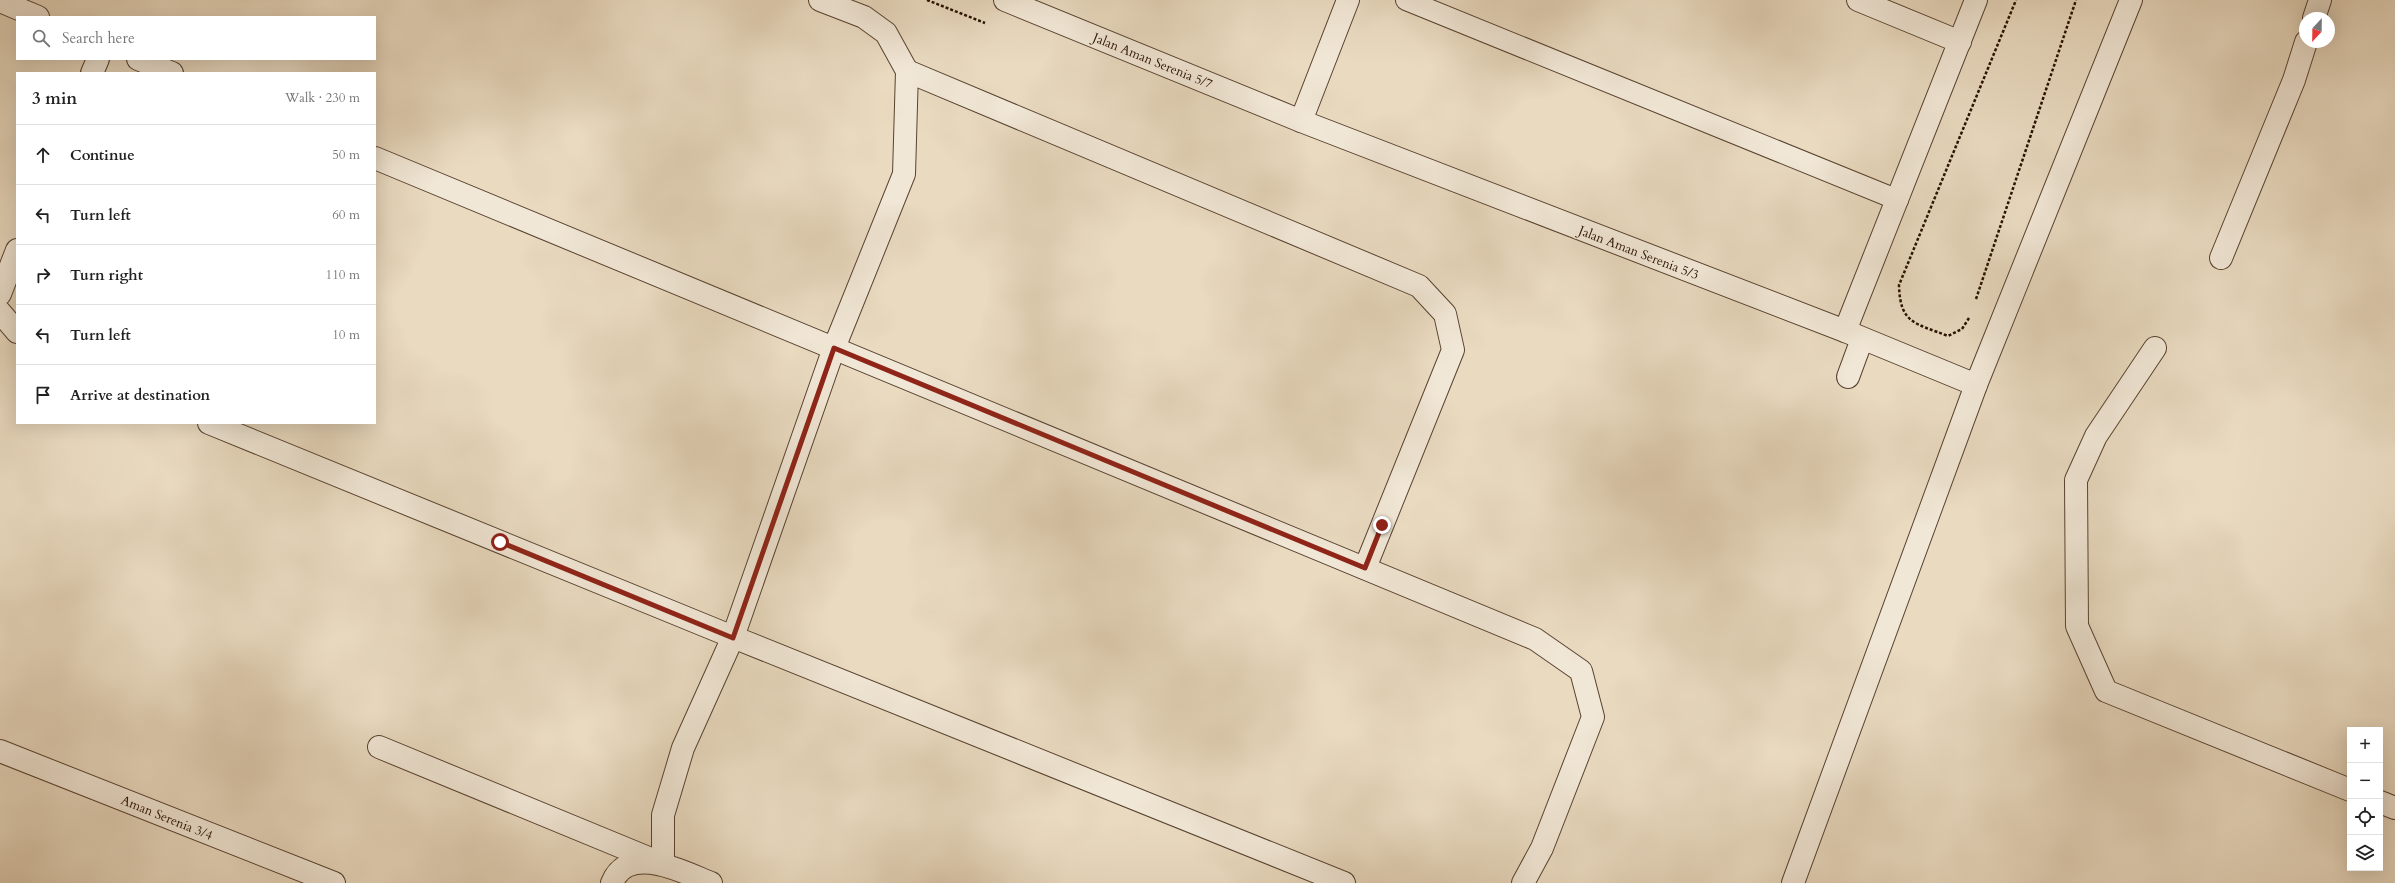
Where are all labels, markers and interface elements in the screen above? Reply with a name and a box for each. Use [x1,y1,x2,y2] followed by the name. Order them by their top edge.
[2299,12,2335,48] north arrow
[16,16,376,60] search box
[30,27,52,49] icon: search
[62,28,135,48] text: Search here
[1088,28,1215,93] street label: Jalan Aman Serenia 5/7
[32,87,77,110] text: 3 min
[285,89,360,107] text: Walk · 230 m
[32,144,54,166] icon: ahead
[70,145,135,165] text: Continue
[332,146,360,164] text: 50 m
[32,204,54,226] icon: left
[70,205,131,225] text: Turn left
[332,206,360,224] text: 60 m
[1574,221,1701,284] street label: Jalan Aman Serenia 5/3
[32,264,54,286] icon: right
[70,265,143,285] text: Turn right
[326,266,360,284] text: 110 m
[32,324,54,346] icon: left
[70,325,131,345] text: Turn left
[332,326,360,344] text: 10 m
[32,384,54,406] icon: arrive
[70,385,210,405] text: Arrive at destination
[1373,516,1391,534] route end
[491,533,509,551] route start
[2347,727,2383,871] map controls
[2347,727,2383,763] button: +
[2347,763,2383,799] button: −
[118,791,216,845] street label: Aman Serenia 3/4
[2347,799,2383,835] button: locate
[2347,835,2383,871] button: layers

